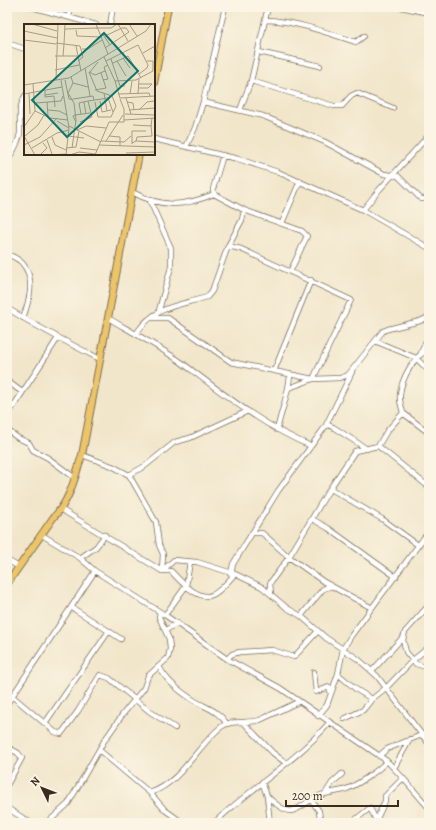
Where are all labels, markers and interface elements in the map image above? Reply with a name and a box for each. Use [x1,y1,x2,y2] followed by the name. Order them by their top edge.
[24,24,155,155] inset map
[22,768,62,808] north arrow
[27,773,43,790] text: N
[286,782,398,808] scale bar
[292,788,323,804] text: 200 m

